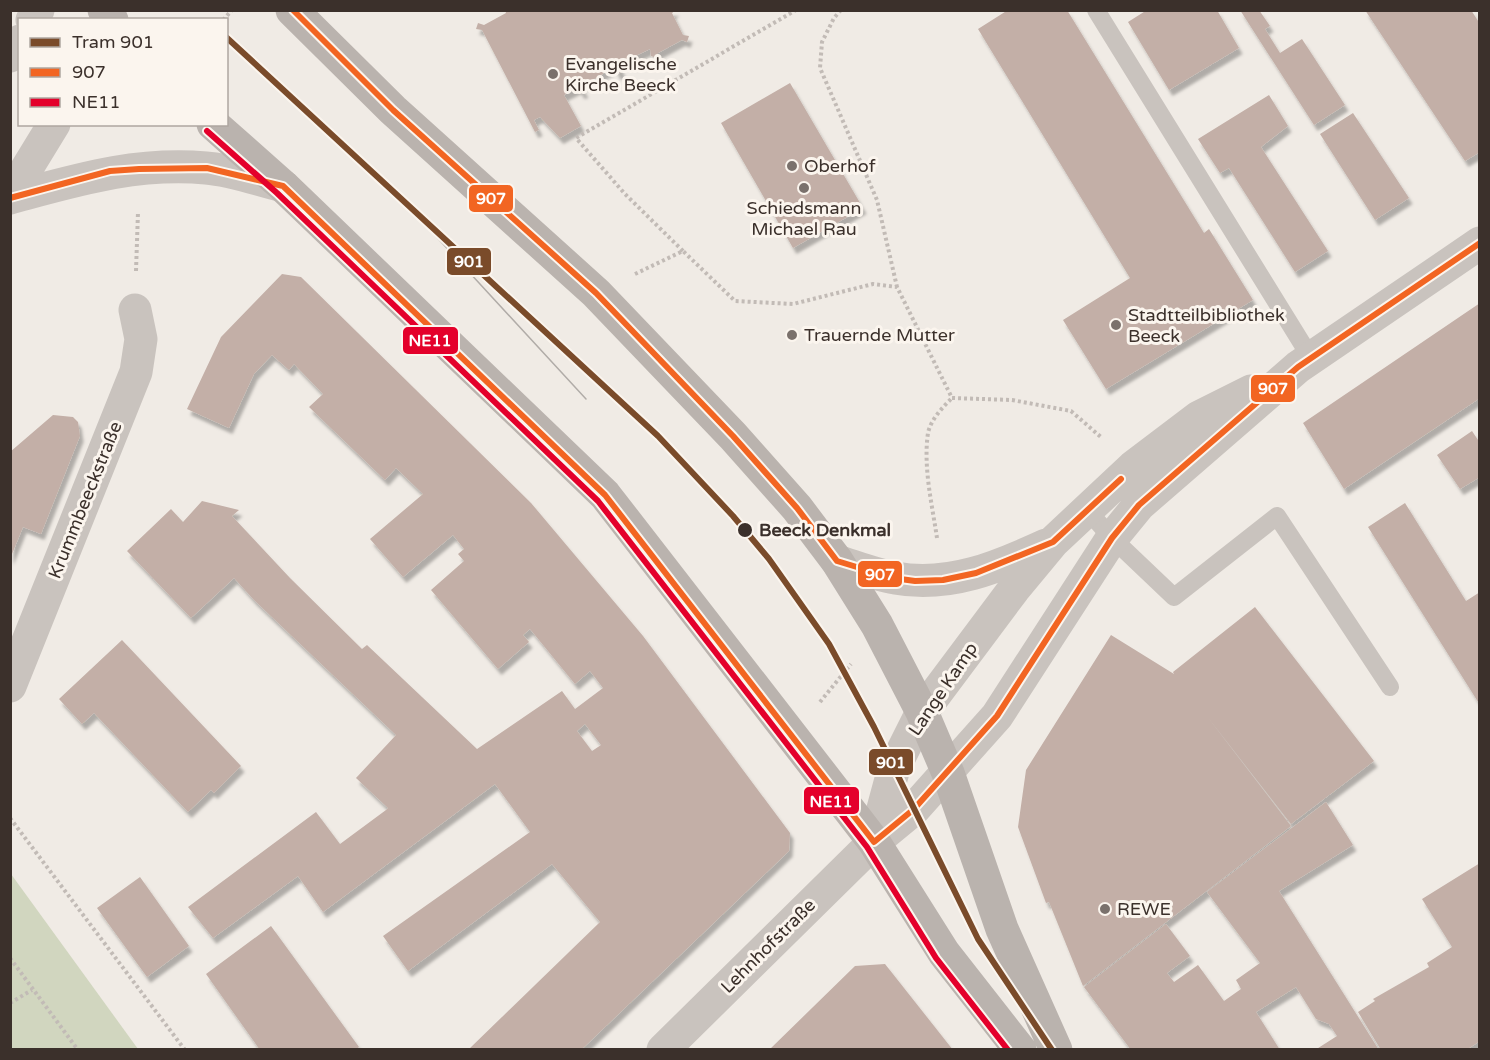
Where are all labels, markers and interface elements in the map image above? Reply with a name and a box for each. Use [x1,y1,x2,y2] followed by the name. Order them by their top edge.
[18,18,228,126] legend
[72,31,154,53] text: Tram 901
[565,53,677,96] place label: Evangelische Kirche Beeck
[72,61,106,83] text: 907
[546,67,560,81] marker: Evangelische Kirche Beeck
[72,91,121,113] text: NE11
[804,155,876,177] place label: Oberhof
[785,159,799,173] marker: Oberhof
[797,181,811,195] marker: Schiedsmann Michael Rau
[468,184,514,213] line badge: 907
[476,189,506,209] text: 907
[747,197,861,240] place label: Schiedsmann Michael Rau
[446,247,492,276] line badge: 901
[454,252,484,272] text: 901
[1128,304,1285,347] place label: Stadtteilbibliothek Beeck
[1109,318,1123,332] marker: Stadtteilbibliothek Beeck
[804,324,955,346] place label: Trauernde Mutter
[402,326,459,355] line badge: NE11
[785,328,799,342] marker: Trauernde Mutter
[408,331,452,351] text: NE11
[1250,374,1296,403] line badge: 907
[1258,379,1288,399] text: 907
[43,418,127,582] street label: Krummbeeckstraße
[759,519,891,541] place label: Beeck Denkmal
[736,521,754,539] marker: Beeck Denkmal
[857,560,903,588] line badge: 907
[865,565,895,585] text: 907
[904,638,982,740] street label: Lange Kamp
[868,748,914,776] line badge: 901
[876,753,906,773] text: 901
[803,786,860,815] line badge: NE11
[809,792,853,812] text: NE11
[716,894,820,998] street label: Lehnhofstraße
[1117,898,1171,920] place label: REWE
[1098,902,1112,916] marker: REWE

